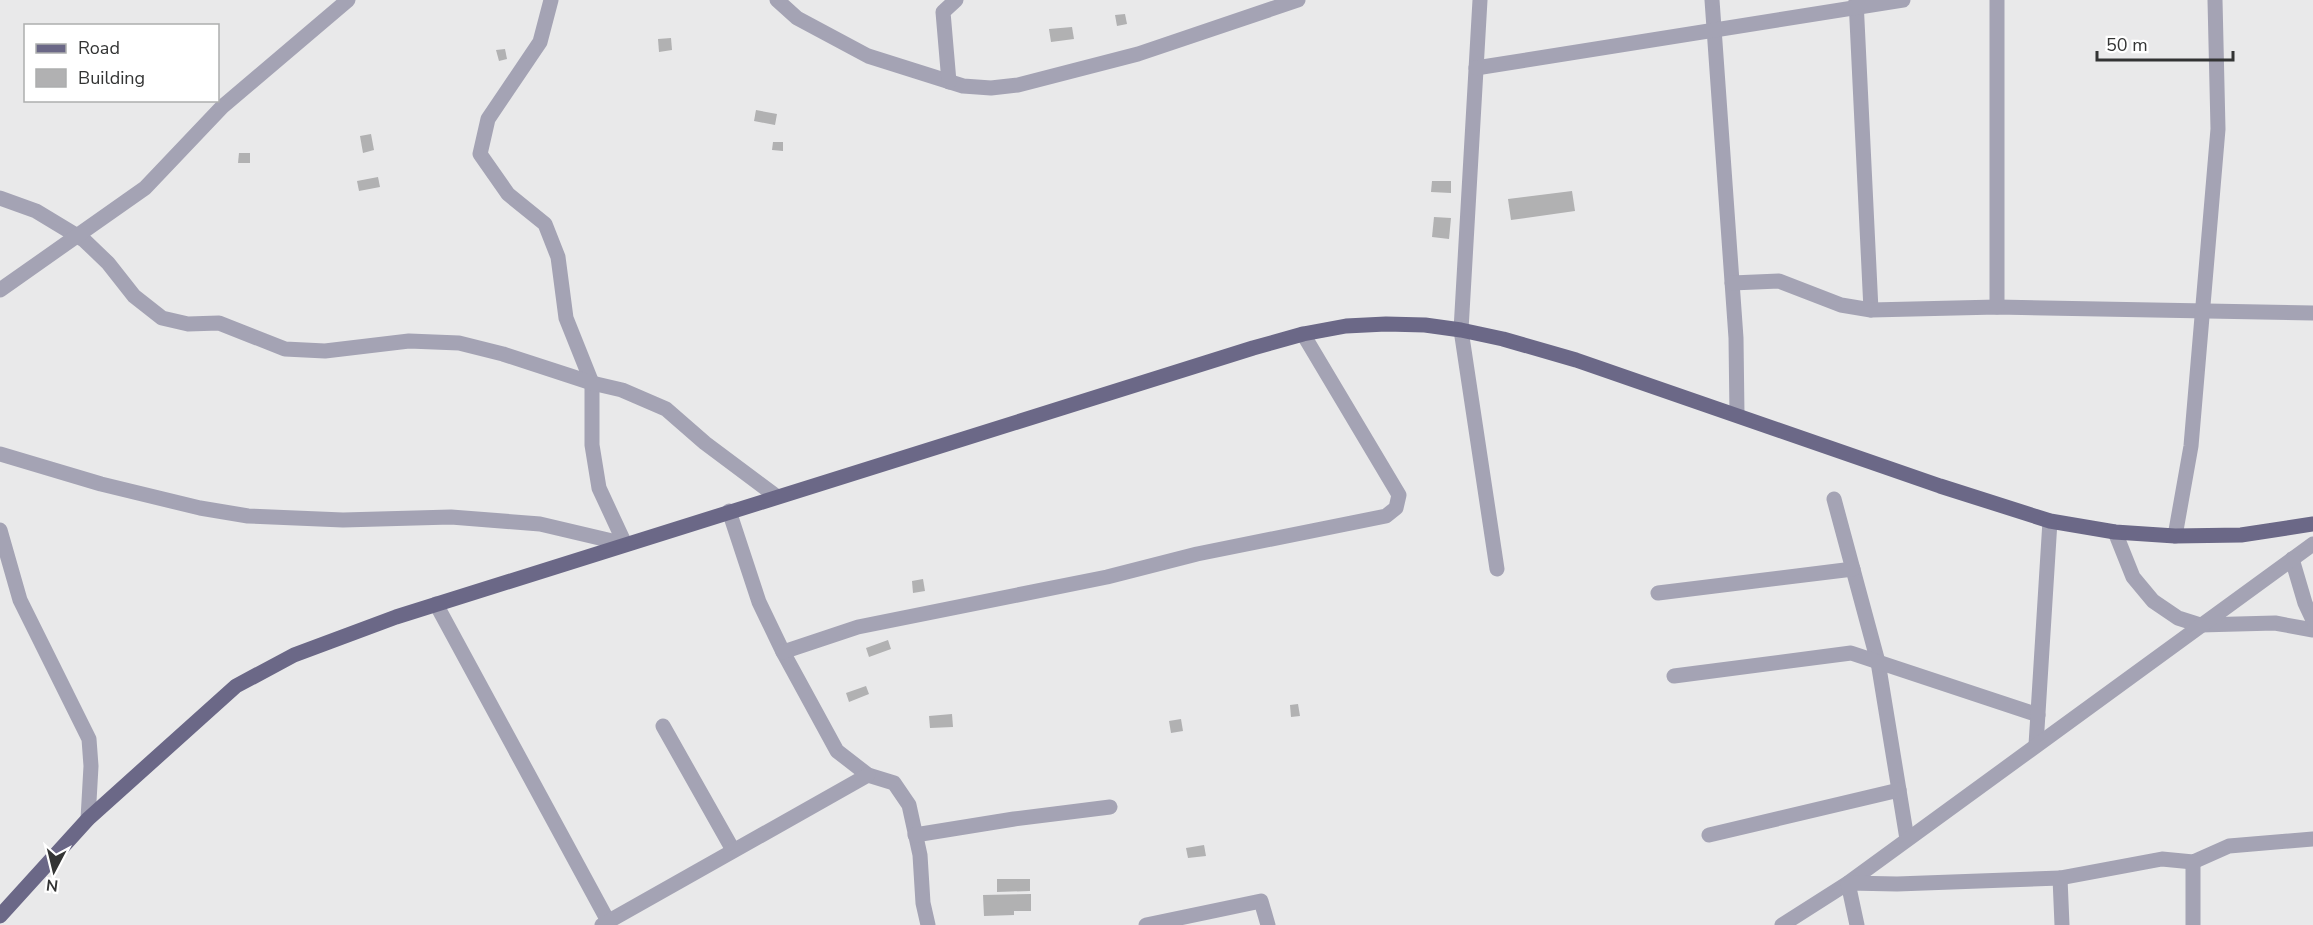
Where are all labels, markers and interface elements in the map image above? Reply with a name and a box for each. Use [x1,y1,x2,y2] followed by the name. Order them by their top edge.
[24,24,219,102] legend
[2097,24,2234,62] scale bar
[2106,33,2148,57] text: 50 m
[78,36,120,60] text: Road
[78,66,145,90] text: Building
[24,841,84,901] north arrow
[45,873,60,897] text: N

